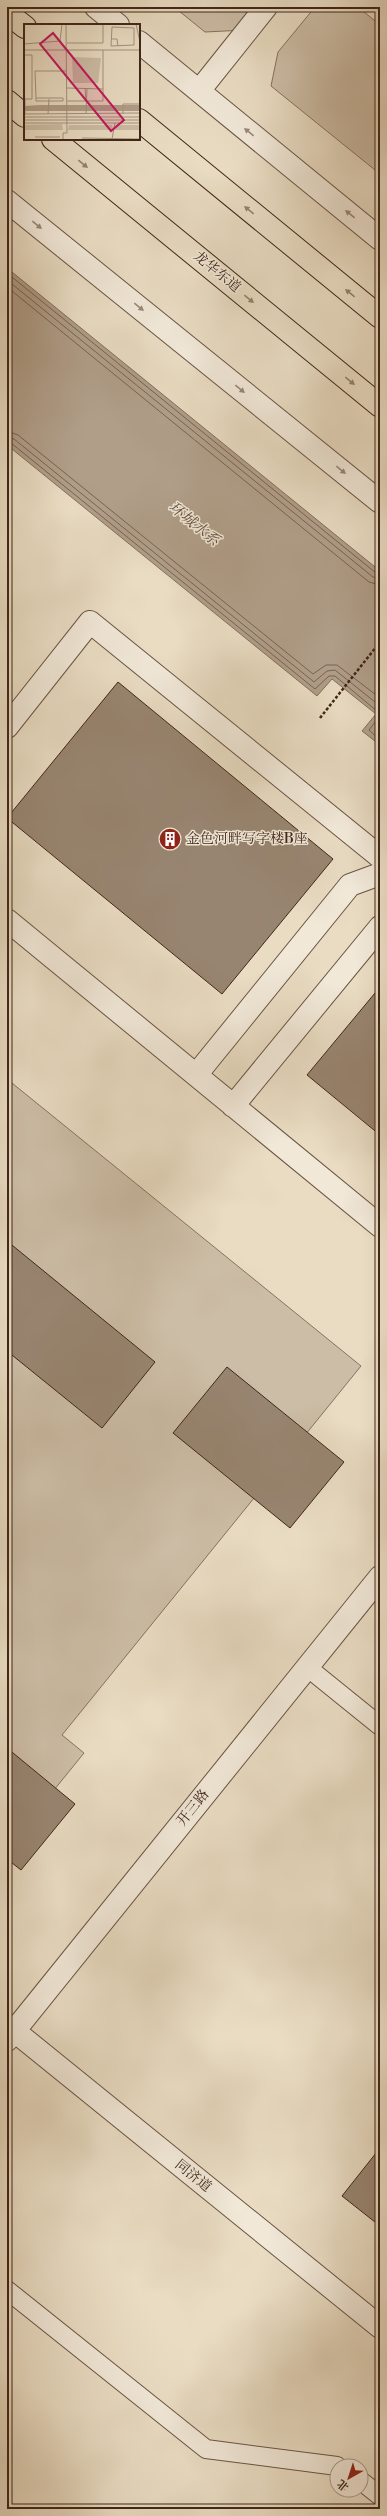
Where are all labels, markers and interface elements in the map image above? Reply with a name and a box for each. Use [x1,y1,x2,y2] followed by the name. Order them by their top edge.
[24,24,140,140] inset map
[244,127,254,136] one-way arrow
[78,159,89,168] one-way arrow
[244,206,255,215] one-way arrow
[344,210,355,218] one-way arrow
[32,221,43,230] one-way arrow
[190,247,244,297] street label: 龙华东道
[344,288,355,297] one-way arrow
[244,295,255,303] one-way arrow
[133,303,144,311] one-way arrow
[344,377,355,386] one-way arrow
[234,384,245,393] one-way arrow
[336,466,346,475] one-way arrow
[165,498,224,551] water label: 环城水系
[157,826,183,852] building icon: 金色河畔写字楼B座
[186,830,308,848] place label: 金色河畔写字楼B座
[173,1786,213,1830] street label: 开三路
[171,2156,215,2196] street label: 同济道
[329,2458,369,2498] north arrow
[335,2476,352,2494] text: 北

